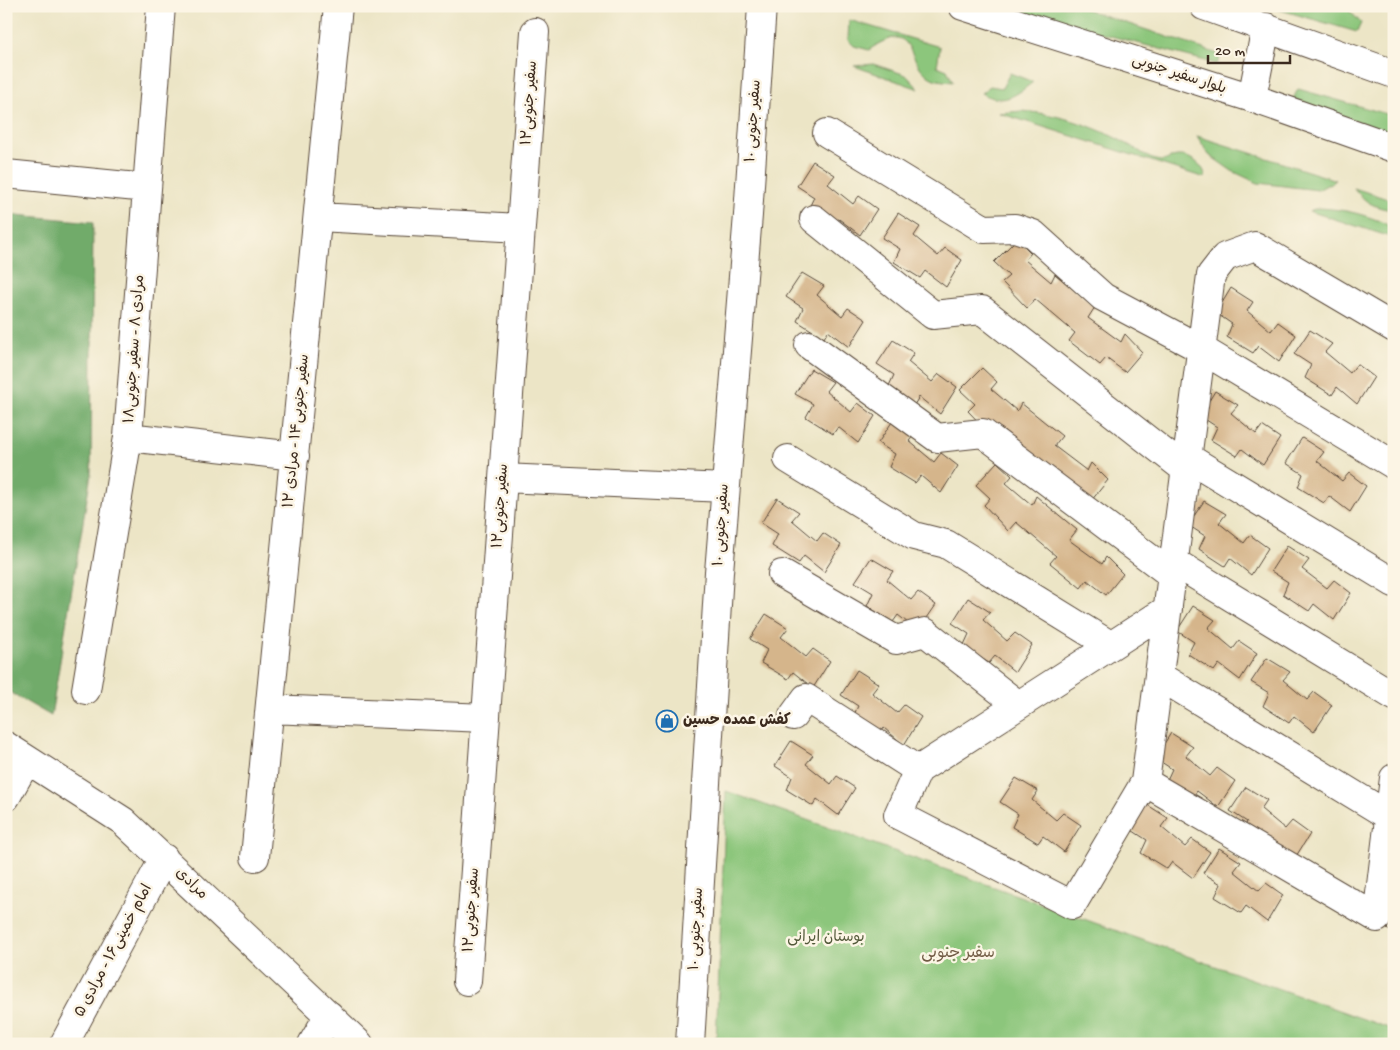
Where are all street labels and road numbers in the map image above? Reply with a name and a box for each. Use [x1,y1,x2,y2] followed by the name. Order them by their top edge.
[1130,51,1228,99] street label: بلوار سفیر جنوبی
[518,60,542,146] street label: سفیر جنوبی۱۲
[742,79,766,163] street label: سفیر جنوبی ۱۰
[121,274,149,424] street label: مرادی ۸ - سفیر جنوبی۱۸
[280,353,314,509] street label: سفیر جنوبی۱۴ - مرادی ۱۲
[489,463,513,549] street label: سفیر جنوبی۱۲
[710,483,734,567] street label: سفیر جنوبی ۱۰
[171,864,211,904] street label: مرادی
[460,867,484,953] street label: سفیر جنوبی۱۲
[71,881,157,1021] street label: امام خمینی۱۶ - مرادی ۵
[686,887,708,971] street label: سفیر جنوبی ۱۰

